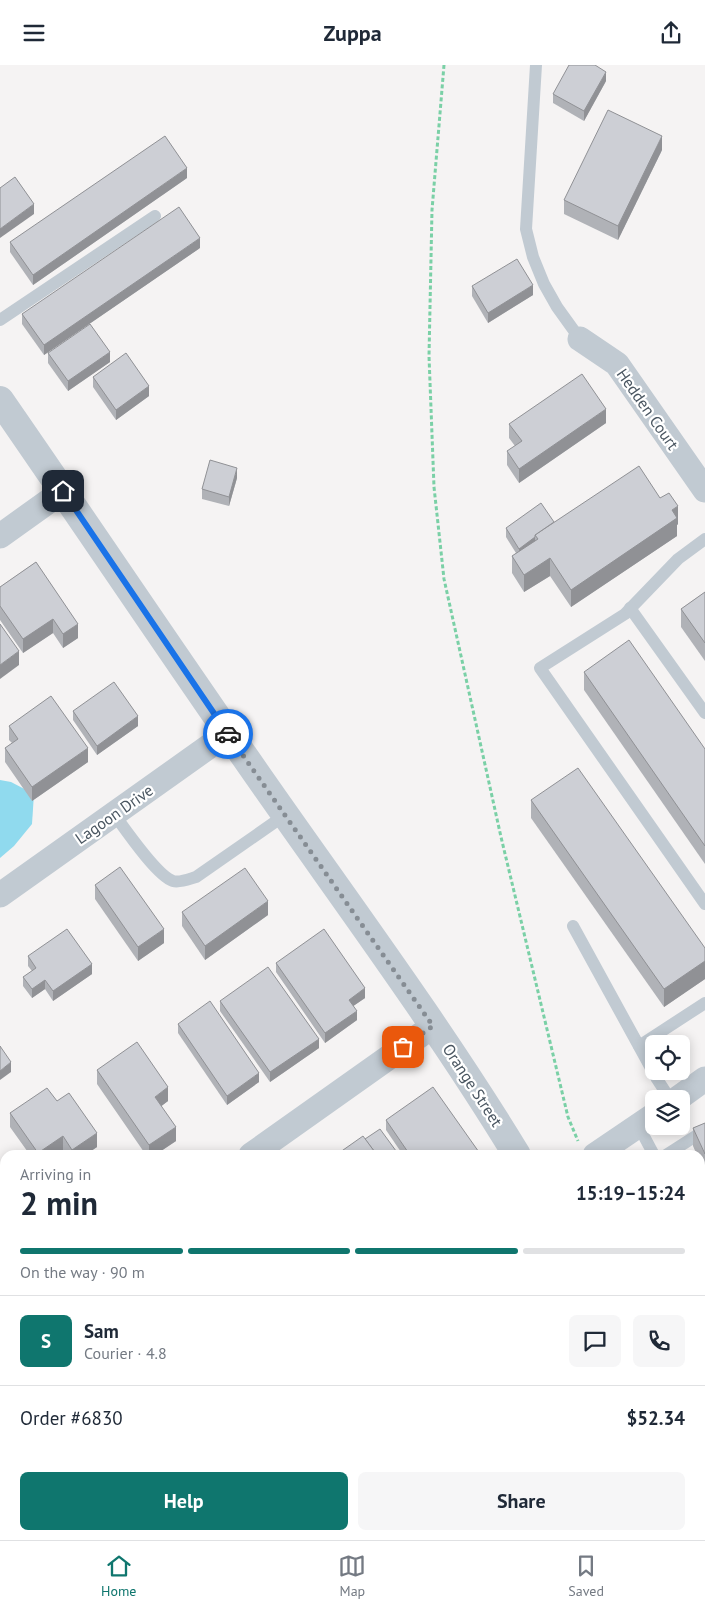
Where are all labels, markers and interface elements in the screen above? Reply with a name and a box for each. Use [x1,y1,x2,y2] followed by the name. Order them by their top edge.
[20,19,48,47] icon: menu
[323,19,382,47] text: Zuppa
[657,19,685,47] icon: share
[613,365,684,454] street label: Hedden Court
[42,470,84,512] pin
[49,477,77,505] icon: home
[203,709,253,759] courier
[214,720,242,748] icon: car
[71,780,157,848] street label: Lagoon Drive
[382,1026,424,1068] pin
[389,1033,417,1061] icon: bag
[645,1035,690,1135] map controls
[645,1035,690,1080] button: locate
[439,1040,508,1131] street label: Orange Street
[645,1090,690,1135] button: layers
[20,1164,91,1184] text: Arriving in
[576,1181,685,1205] text: 15:19–15:24
[20,1182,98,1224] text: 2 min
[20,1262,145,1282] text: On the way · 90 m
[569,1315,621,1367] button: chat
[633,1315,685,1367] button: phone
[84,1319,119,1343] text: Sam
[41,1329,51,1353] text: S
[84,1343,167,1363] text: Courier · 4.8
[20,1406,123,1430] text: Order #6830
[626,1406,685,1430] text: $52.34
[20,1472,348,1530] button: Help
[358,1472,685,1530] button: Share
[101,1552,136,1600] tab: Home
[338,1552,366,1600] tab: Map
[568,1552,604,1600] tab: Saved

